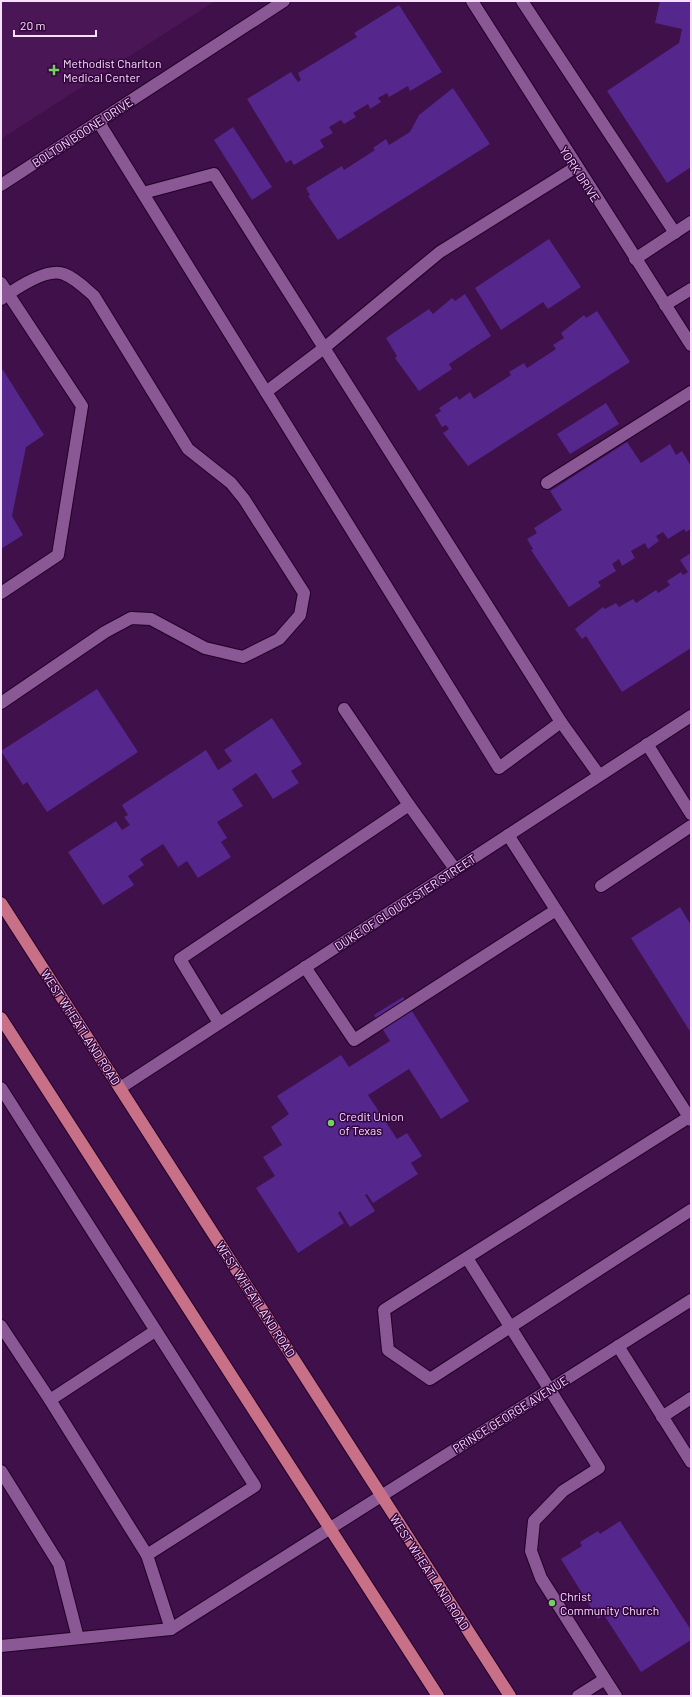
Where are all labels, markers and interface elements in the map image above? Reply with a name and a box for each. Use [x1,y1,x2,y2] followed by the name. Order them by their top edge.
[14,12,96,38] scale bar
[20,18,46,32] text: 20 m
[63,56,162,84] place label: Methodist Charlton Medical Center
[48,64,60,76] marker: Methodist Charlton Medical Center
[29,94,135,170] street label: BOLTON BOONE DRIVE
[557,144,603,204] street label: YORK DRIVE
[332,851,478,953] street label: DUKE OF GLOUCESTER STREET
[39,967,123,1087] street label: WEST WHEATLAND ROAD
[339,1109,404,1137] place label: Credit Union of Texas
[326,1118,336,1128] marker: Credit Union of Texas
[214,1239,298,1359] street label: WEST WHEATLAND ROAD
[450,1373,570,1455] street label: PRINCE GEORGE AVENUE
[388,1512,472,1632] street label: WEST WHEATLAND ROAD
[560,1589,659,1617] place label: Christ Community Church
[547,1598,557,1608] marker: Christ Community Church

